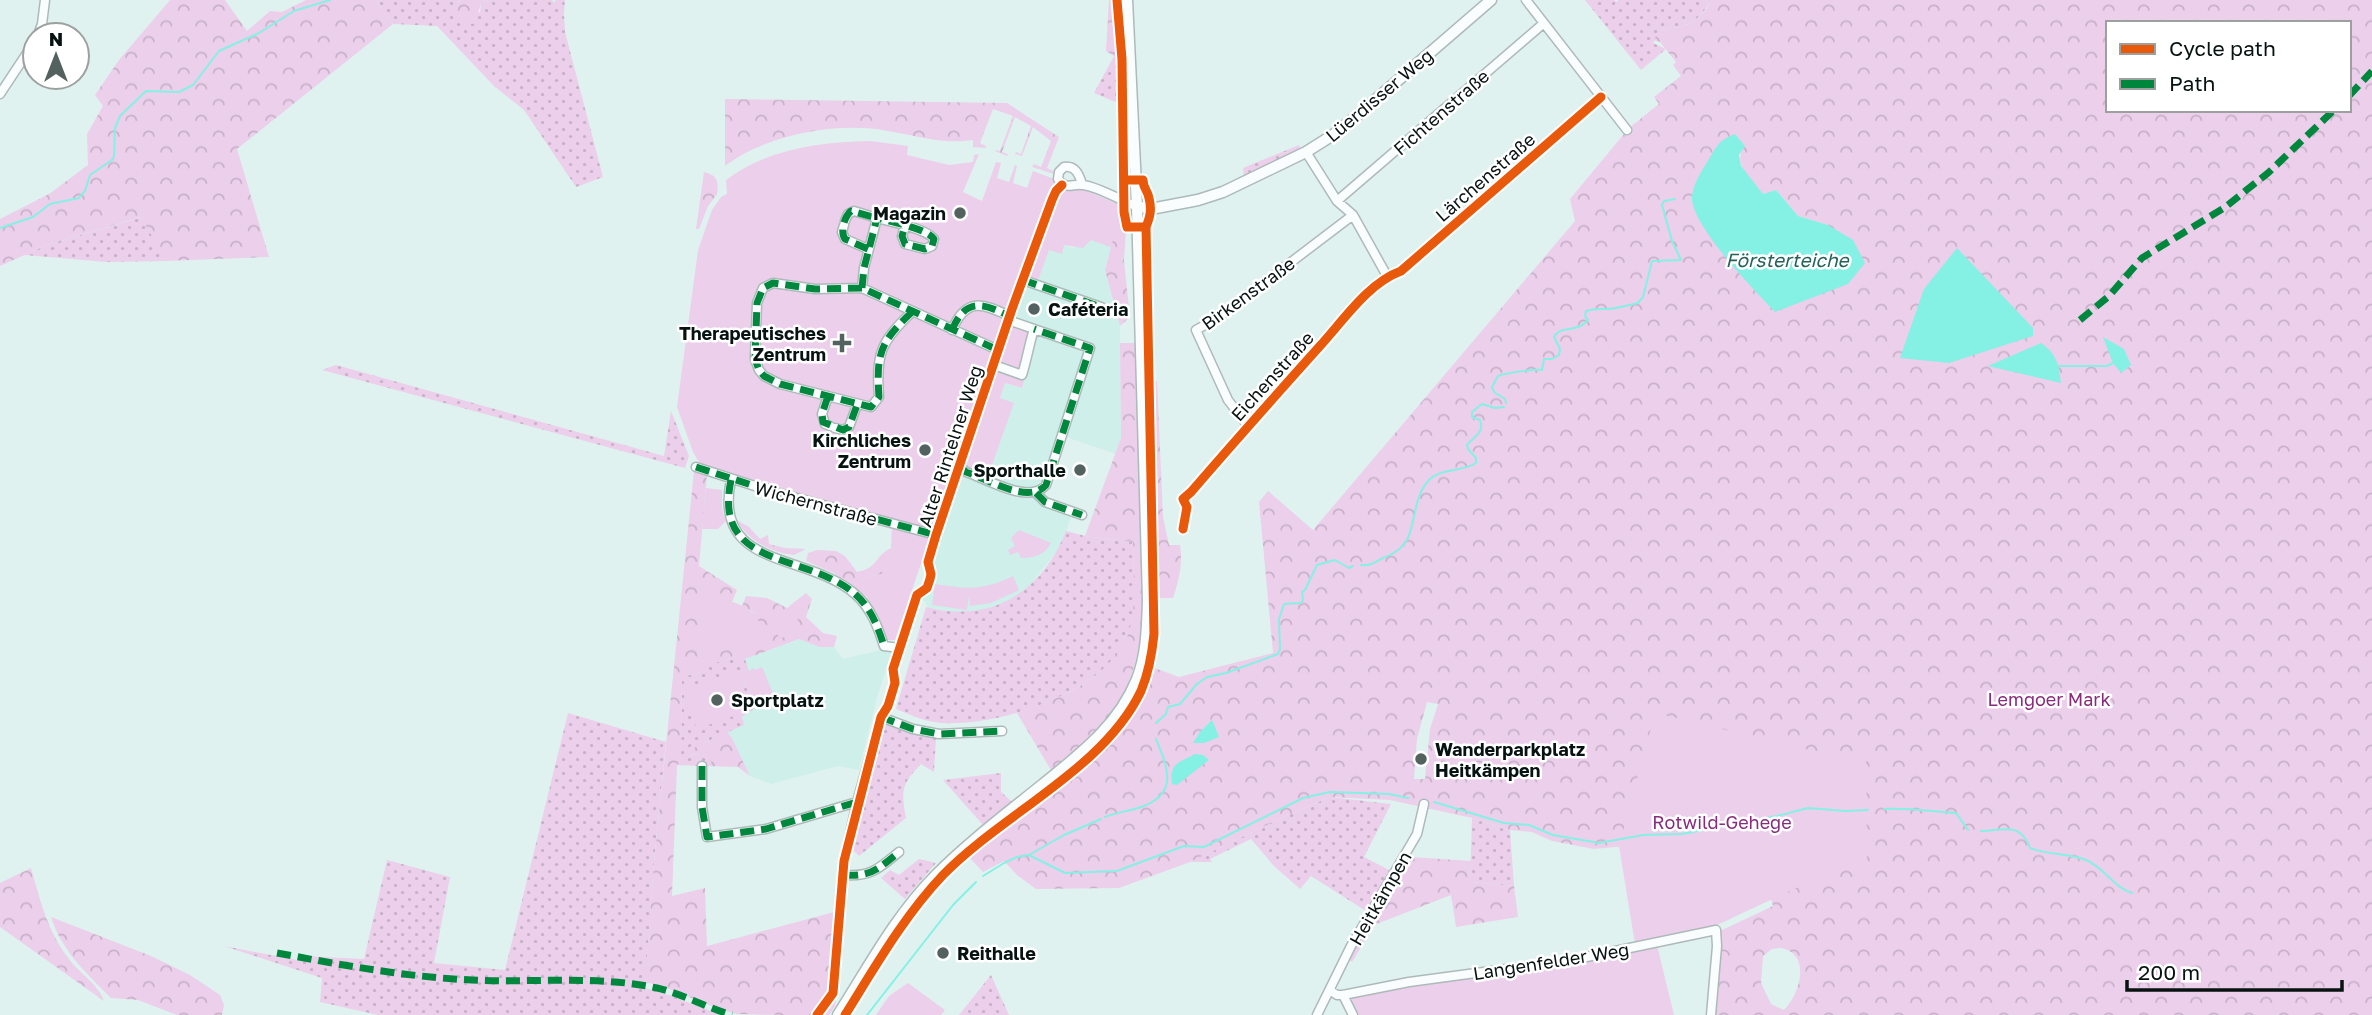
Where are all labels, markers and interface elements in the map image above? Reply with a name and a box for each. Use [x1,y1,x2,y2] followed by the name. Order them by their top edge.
[21,21,91,91] north arrow
[2106,21,2351,112] legend
[49,27,63,50] text: N
[2169,35,2276,61] text: Cycle path
[1321,44,1437,146] street label: Lüerdisser Weg
[1389,64,1493,160] street label: Fichtenstraße
[2169,70,2216,96] text: Path
[1431,128,1539,226] street label: Lärchenstraße
[873,202,946,224] place label: Magazin
[952,205,968,221] marker: Magazin
[1725,248,1851,271] water label: Försterteiche
[1197,252,1299,334] street label: Birkenstraße
[1048,298,1128,320] place label: Caféteria
[1026,301,1042,317] marker: Caféteria
[679,322,826,365] place label: Therapeutisches Zentrum
[1226,327,1318,425] street label: Eichenstraße
[832,333,852,353] marker: Therapeutisches Zentrum
[913,362,987,530] street label: Alter Rintelner Weg
[812,429,911,472] place label: Kirchliches Zentrum
[917,442,933,458] marker: Kirchliches Zentrum
[974,459,1066,481] place label: Sporthalle
[1072,462,1088,478] marker: Sporthalle
[752,476,880,530] street label: Wichernstraße
[1987,688,2111,710] park label: Lemgoer Mark
[731,689,824,711] place label: Sportplatz
[709,692,725,708] marker: Sportplatz
[1435,738,1585,781] place label: Wanderparkplatz Heitkämpen
[1413,751,1429,767] marker: Wanderparkplatz Heitkämpen
[1652,811,1792,833] park label: Rotwild-Gehege
[1344,847,1416,949] street label: Heitkämpen
[1471,938,1631,984] street label: Langenfelder Weg
[957,942,1036,964] place label: Reithalle
[935,945,951,961] marker: Reithalle
[2127,948,2342,992] scale bar
[2138,959,2200,985] text: 200 m

